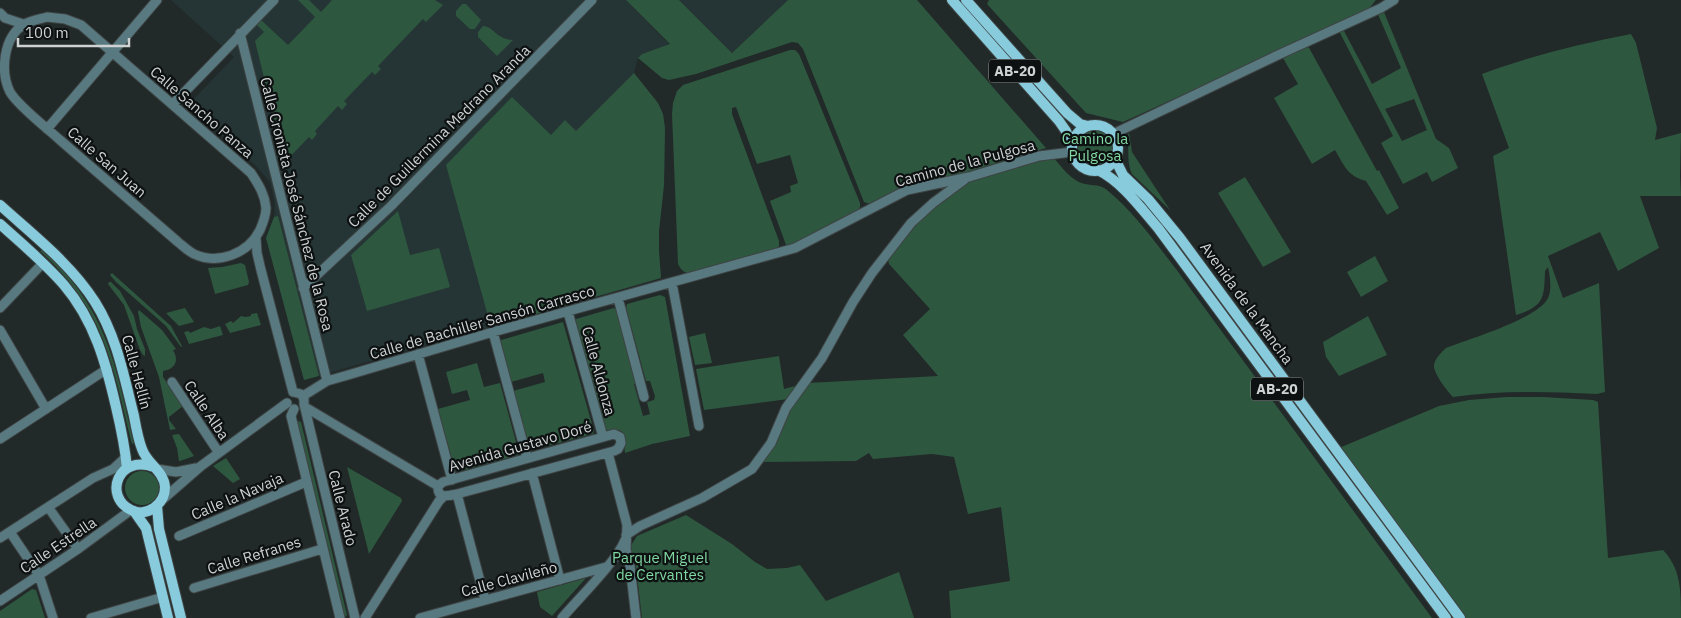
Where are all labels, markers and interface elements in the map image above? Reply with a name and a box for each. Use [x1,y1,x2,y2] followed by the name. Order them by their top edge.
[18,15,129,47] scale bar
[25,23,69,42] text: 100 m
[344,41,534,231] street label: Calle de Guillermina Medrano Aranda
[989,59,1041,82] road number: AB-20
[146,62,258,162] street label: Calle Sancho Panza
[256,75,338,333] street label: Calle Cronista José Sánchez de la Rosa
[64,122,150,202] street label: Calle San Juan
[1062,129,1128,165] park label: Camino la Pulgosa
[893,135,1037,191] street label: Camino de la Pulgosa
[1196,238,1298,368] street label: Avenida de la Mancha
[367,281,597,363] street label: Calle de Bachiller Sansón Carrasco
[578,324,620,418] street label: Calle Aldonza
[118,333,156,411] street label: Calle Hellín
[180,377,234,443] street label: Calle Alba
[1251,378,1303,400] road number: AB-20
[446,416,594,476] street label: Avenida Gustavo Doré
[188,468,286,524] street label: Calle la Navaja
[324,468,362,548] street label: Calle Arado
[16,512,100,578] street label: Calle Estrella
[205,532,303,578] street label: Calle Refranes
[612,548,708,584] park label: Parque Miguel de Cervantes
[459,557,559,601] street label: Calle Clavileño

